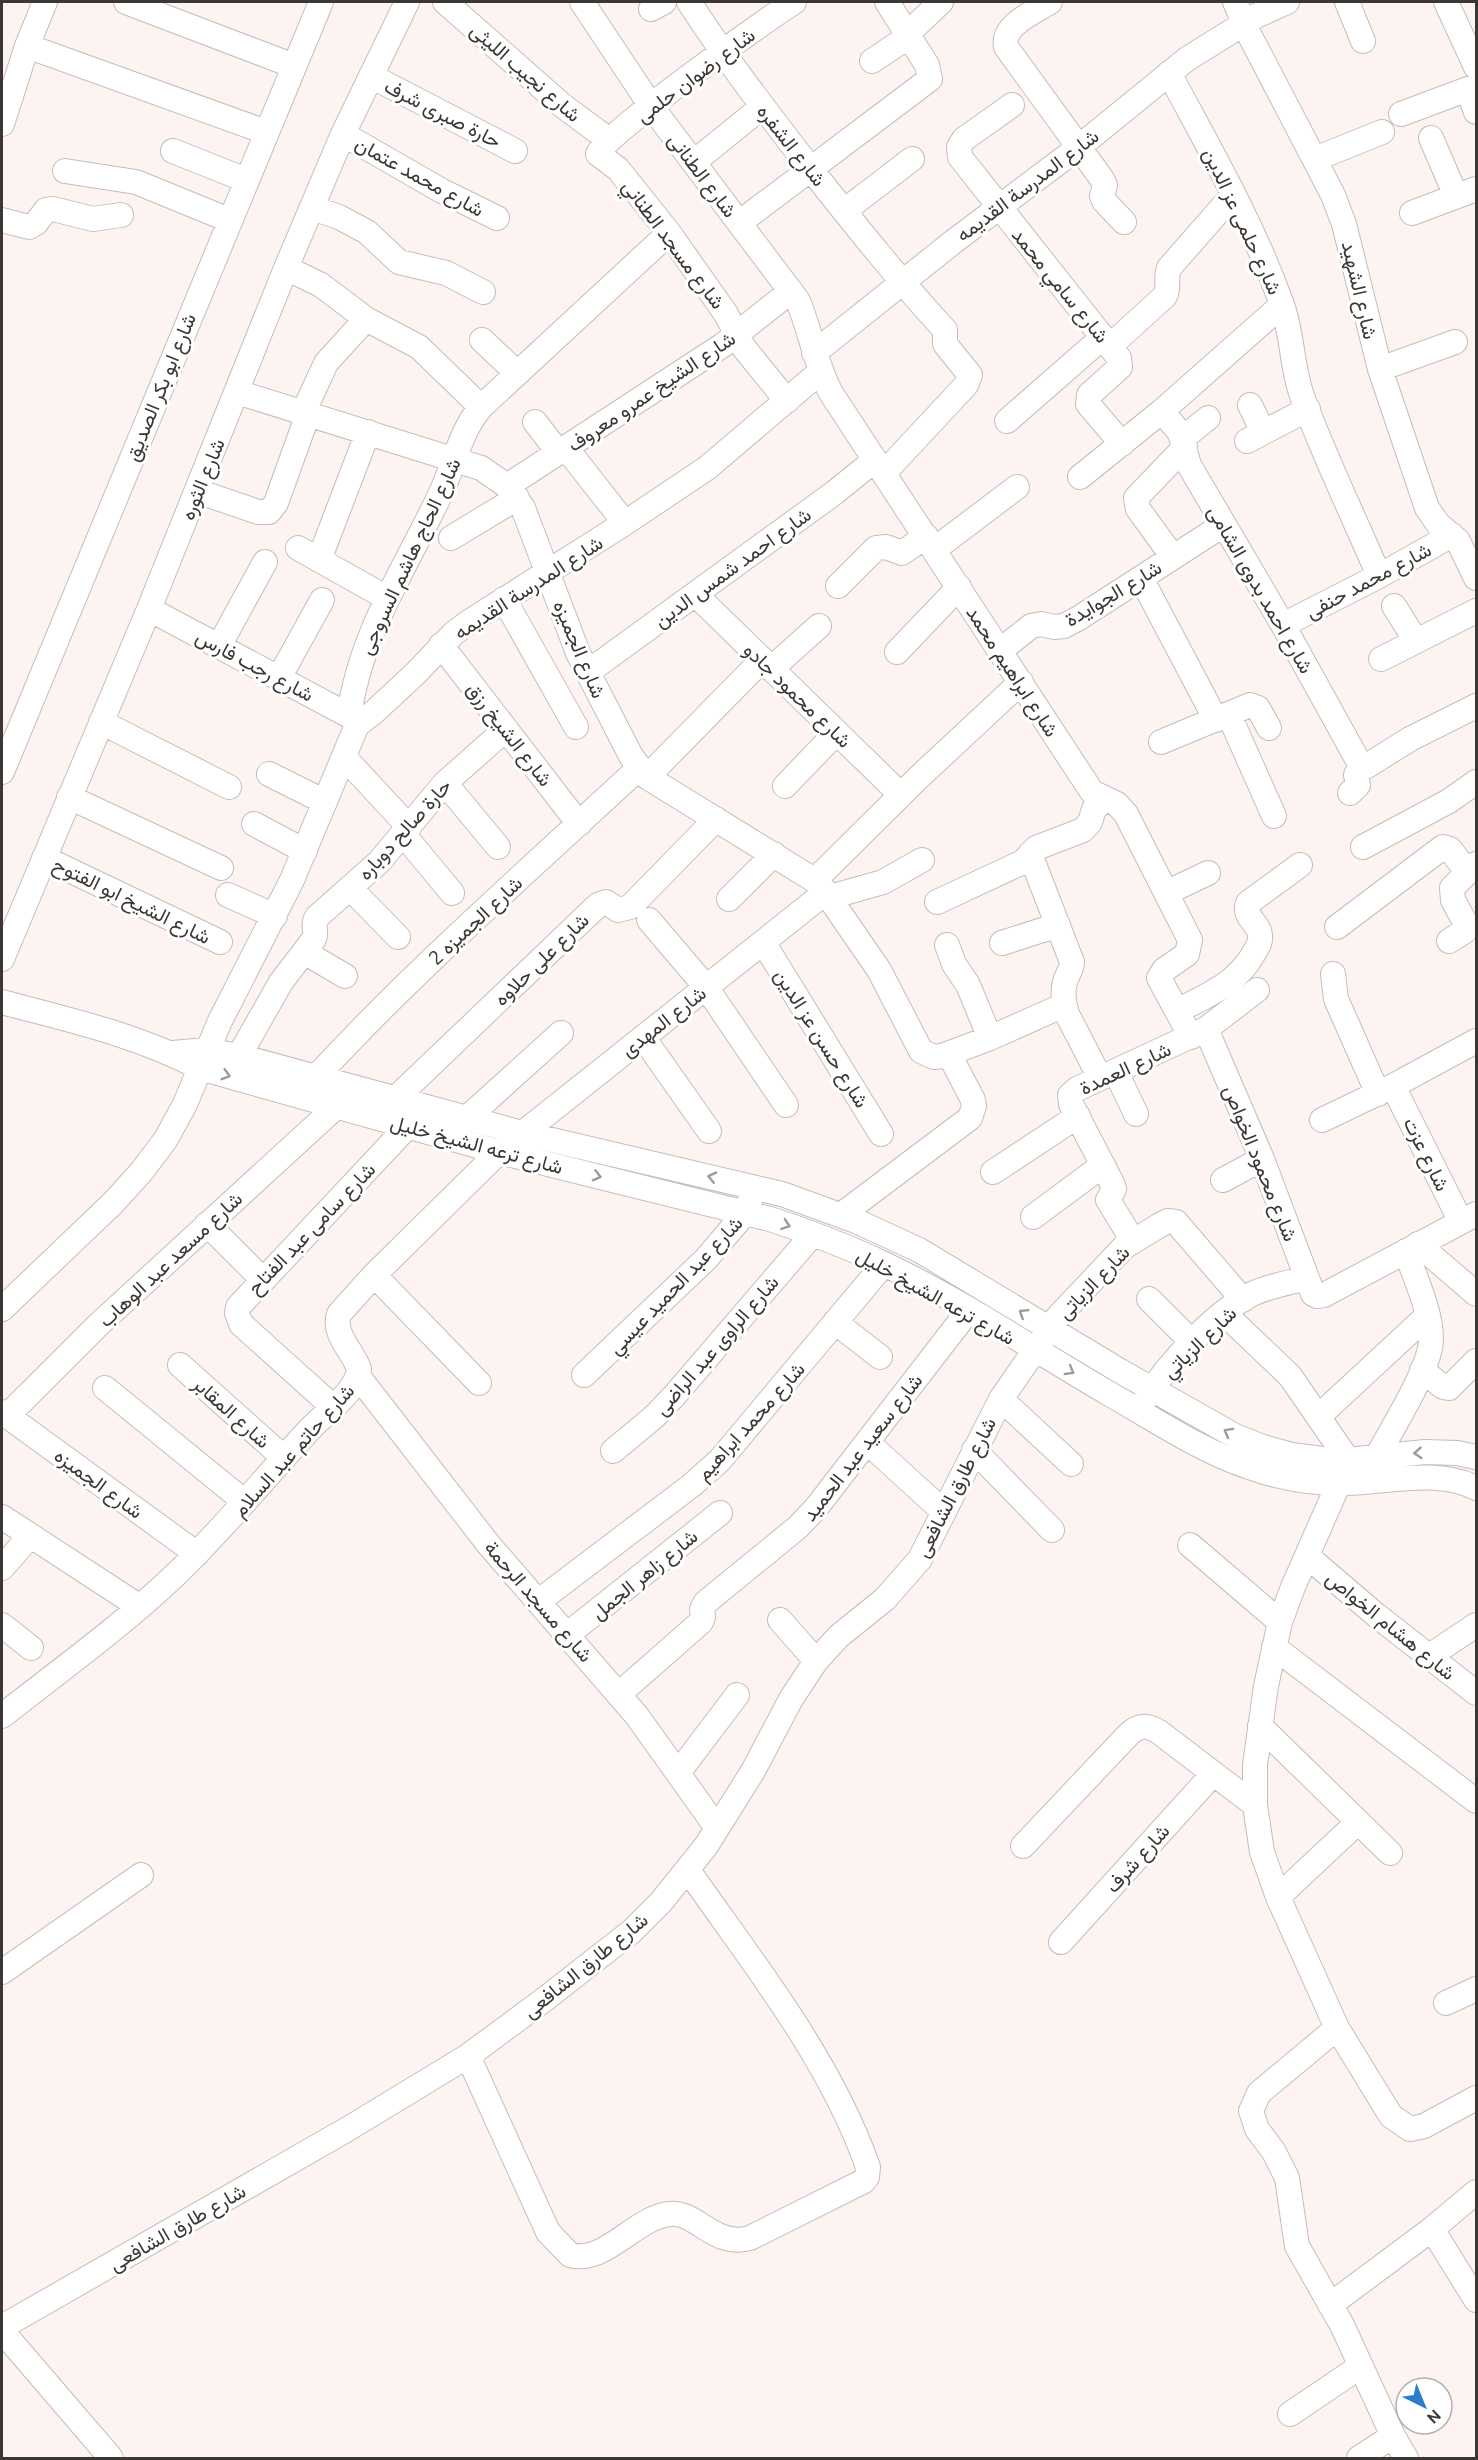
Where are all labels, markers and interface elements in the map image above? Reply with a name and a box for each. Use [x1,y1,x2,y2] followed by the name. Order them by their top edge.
[464,18,586,128] street label: شارع نجيب الليثى
[631,23,761,130] street label: شارع رضوان حلمى
[380,74,505,154] street label: حارة صبرى شرف
[751,99,831,192] street label: شارع الشفره
[951,124,1105,248] street label: شارع المدرسة القديمه
[662,128,742,223] street label: شارع الطنانى
[350,131,488,223] street label: شارع محمد عتمان
[1196,144,1287,299] street label: شارع حلمى عز الدين
[613,175,730,317] street label: شارع مسجد الطناني
[1003,223,1114,351] street label: شارع سامي محمد
[1335,239,1382,342] street label: شارع الشهيد
[120,310,203,465] street label: شارع ابو بكر الصديق
[563,326,741,458] street label: شارع الشيخ عمرو معروف
[175,435,232,524] street label: شارع الثوره
[353,454,467,659] street label: شارع الحاج هاشم السروجى
[1201,501,1319,679] street label: شارع احمد بدوى الشامى
[649,502,817,634] street label: شارع احمد شمس الدين
[449,530,608,646] street label: شارع المدرسة القديمه
[1301,537,1436,625] street label: شارع محمد حنفى
[1061,555,1167,633] street label: شارع الجوايدة
[546,597,611,702] street label: شارع الجميزه
[960,601,1064,742] street label: شارع ابراهيم محمد
[191,624,318,708] street label: شارع رجب فارس
[737,638,857,754] street label: شارع محمود جادو
[460,678,558,792] street label: شارع الشيخ رزق
[353,774,458,886] street label: حارة صالح دوباره
[48,852,215,951] street label: شارع الشيخ ابو الفتوح
[423,871,529,971] street label: شارع الجميزه 2
[489,908,595,1012] street label: شارع على حلاوه
[768,964,874,1113] street label: شارع حسن عز الدين
[616,981,712,1064] street label: شارع المهدى
[1076,1037,1176,1102] street label: شارع العمدة
[221,1068,231,1080] one-way arrow
[1216,1082,1303,1245] street label: شارع محمود الخواص
[387,1110,566,1181] street label: شارع ترعه الشيخ خليل
[1397,1114,1455,1196] street label: شارع عزت
[242,1158,382,1301] street label: شارع سامى عبد الفتاح
[592,1168,602,1181] one-way arrow
[707,1172,717,1185] one-way arrow
[94,1187,248,1334] street label: شارع مسعد عبد الوهاب
[603,1211,751,1363] street label: شارع عبد الحميد عيسي
[780,1217,791,1230] one-way arrow
[1052,1240,1136,1326] street label: شارع الزياتى
[851,1243,1019,1352] street label: شارع ترعه الشيخ خليل
[649,1270,785,1421] street label: شارع الراوى عبد الراضى
[1157,1301,1245,1387] street label: شارع الزياتي
[1019,1309,1029,1321] one-way arrow
[691,1357,811,1487] street label: شارع محمد ابراهيم
[1064,1364,1074,1375] one-way arrow
[797,1369,929,1527] street label: شارع سعيد عبد الحميد
[186,1371,275,1455] street label: شارع المقابر
[227,1379,361,1523] street label: شارع حاتم عبد السلام
[910,1413,1003,1562] street label: شارع طارق الشافعى
[1224,1428,1235,1439] one-way arrow
[49,1443,148,1525] street label: شارع الجميزه
[1414,1446,1423,1459] one-way arrow
[586,1524,704,1626] street label: شارع زاهر الجمل
[478,1536,598,1668] street label: شارع مسجد الرحمة
[1320,1566,1460,1687] street label: شارع هشام الخواص
[1100,1819,1176,1899] street label: شارع شرف
[518,1908,654,2025] street label: شارع طارق الشافعى
[105,2179,251,2278] street label: شارع طارق الشافعى
[1394,2376,1454,2436] north arrow
[1424,2406,1445,2428] text: N

